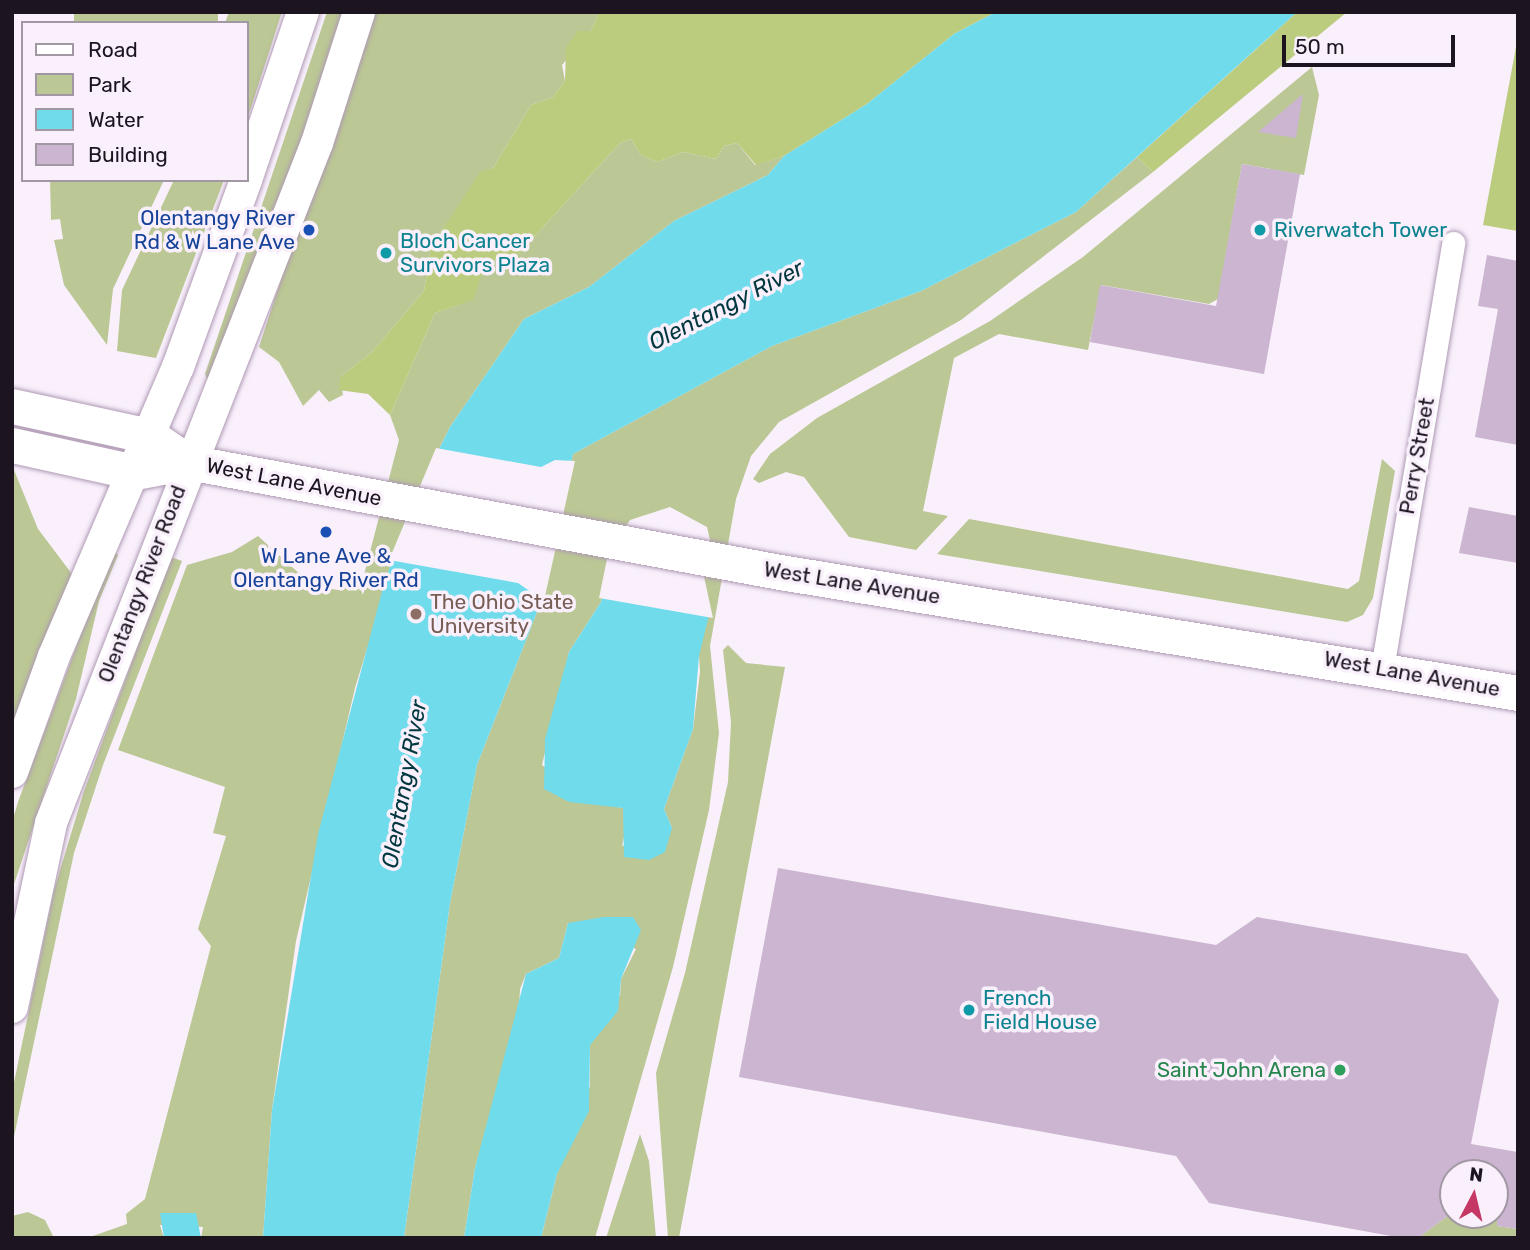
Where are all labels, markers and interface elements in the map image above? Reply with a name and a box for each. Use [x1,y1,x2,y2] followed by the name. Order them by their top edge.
[21,21,248,182] legend
[1285,21,1458,65] scale bar
[1295,34,1345,59] text: 50 m
[88,37,138,62] text: Road
[88,72,132,97] text: Park
[88,107,144,132] text: Water
[88,142,168,167] text: Building
[133,205,295,255] place label: Olentangy River Rd & W Lane Ave
[1274,217,1448,243] place label: Riverwatch Tower
[301,222,317,238] marker: Olentangy River Rd & W Lane Ave
[1252,222,1268,238] marker: Riverwatch Tower
[400,228,550,278] place label: Bloch Cancer Survivors Plaza
[378,245,394,261] marker: Bloch Cancer Survivors Plaza
[644,254,808,356] water label: Olentangy River
[1394,395,1440,517] street label: Perry Street
[204,453,384,511] street label: West Lane Avenue
[93,481,191,687] street label: Olentangy River Road
[318,524,334,540] marker: W Lane Ave & Olentangy River Rd
[233,543,419,593] place label: W Lane Ave & Olentangy River Rd
[762,557,942,609] street label: West Lane Avenue
[430,589,573,639] place label: The Ohio State University
[408,606,424,622] marker: The Ohio State University
[1322,646,1502,702] street label: West Lane Avenue
[376,698,432,870] water label: Olentangy River
[983,985,1097,1035] place label: French Field House
[961,1002,977,1018] marker: French Field House
[1156,1057,1326,1083] place label: Saint John Arena
[1332,1062,1348,1078] marker: Saint John Arena
[1439,1159,1509,1229] north arrow
[1468,1162,1485,1187] text: N

